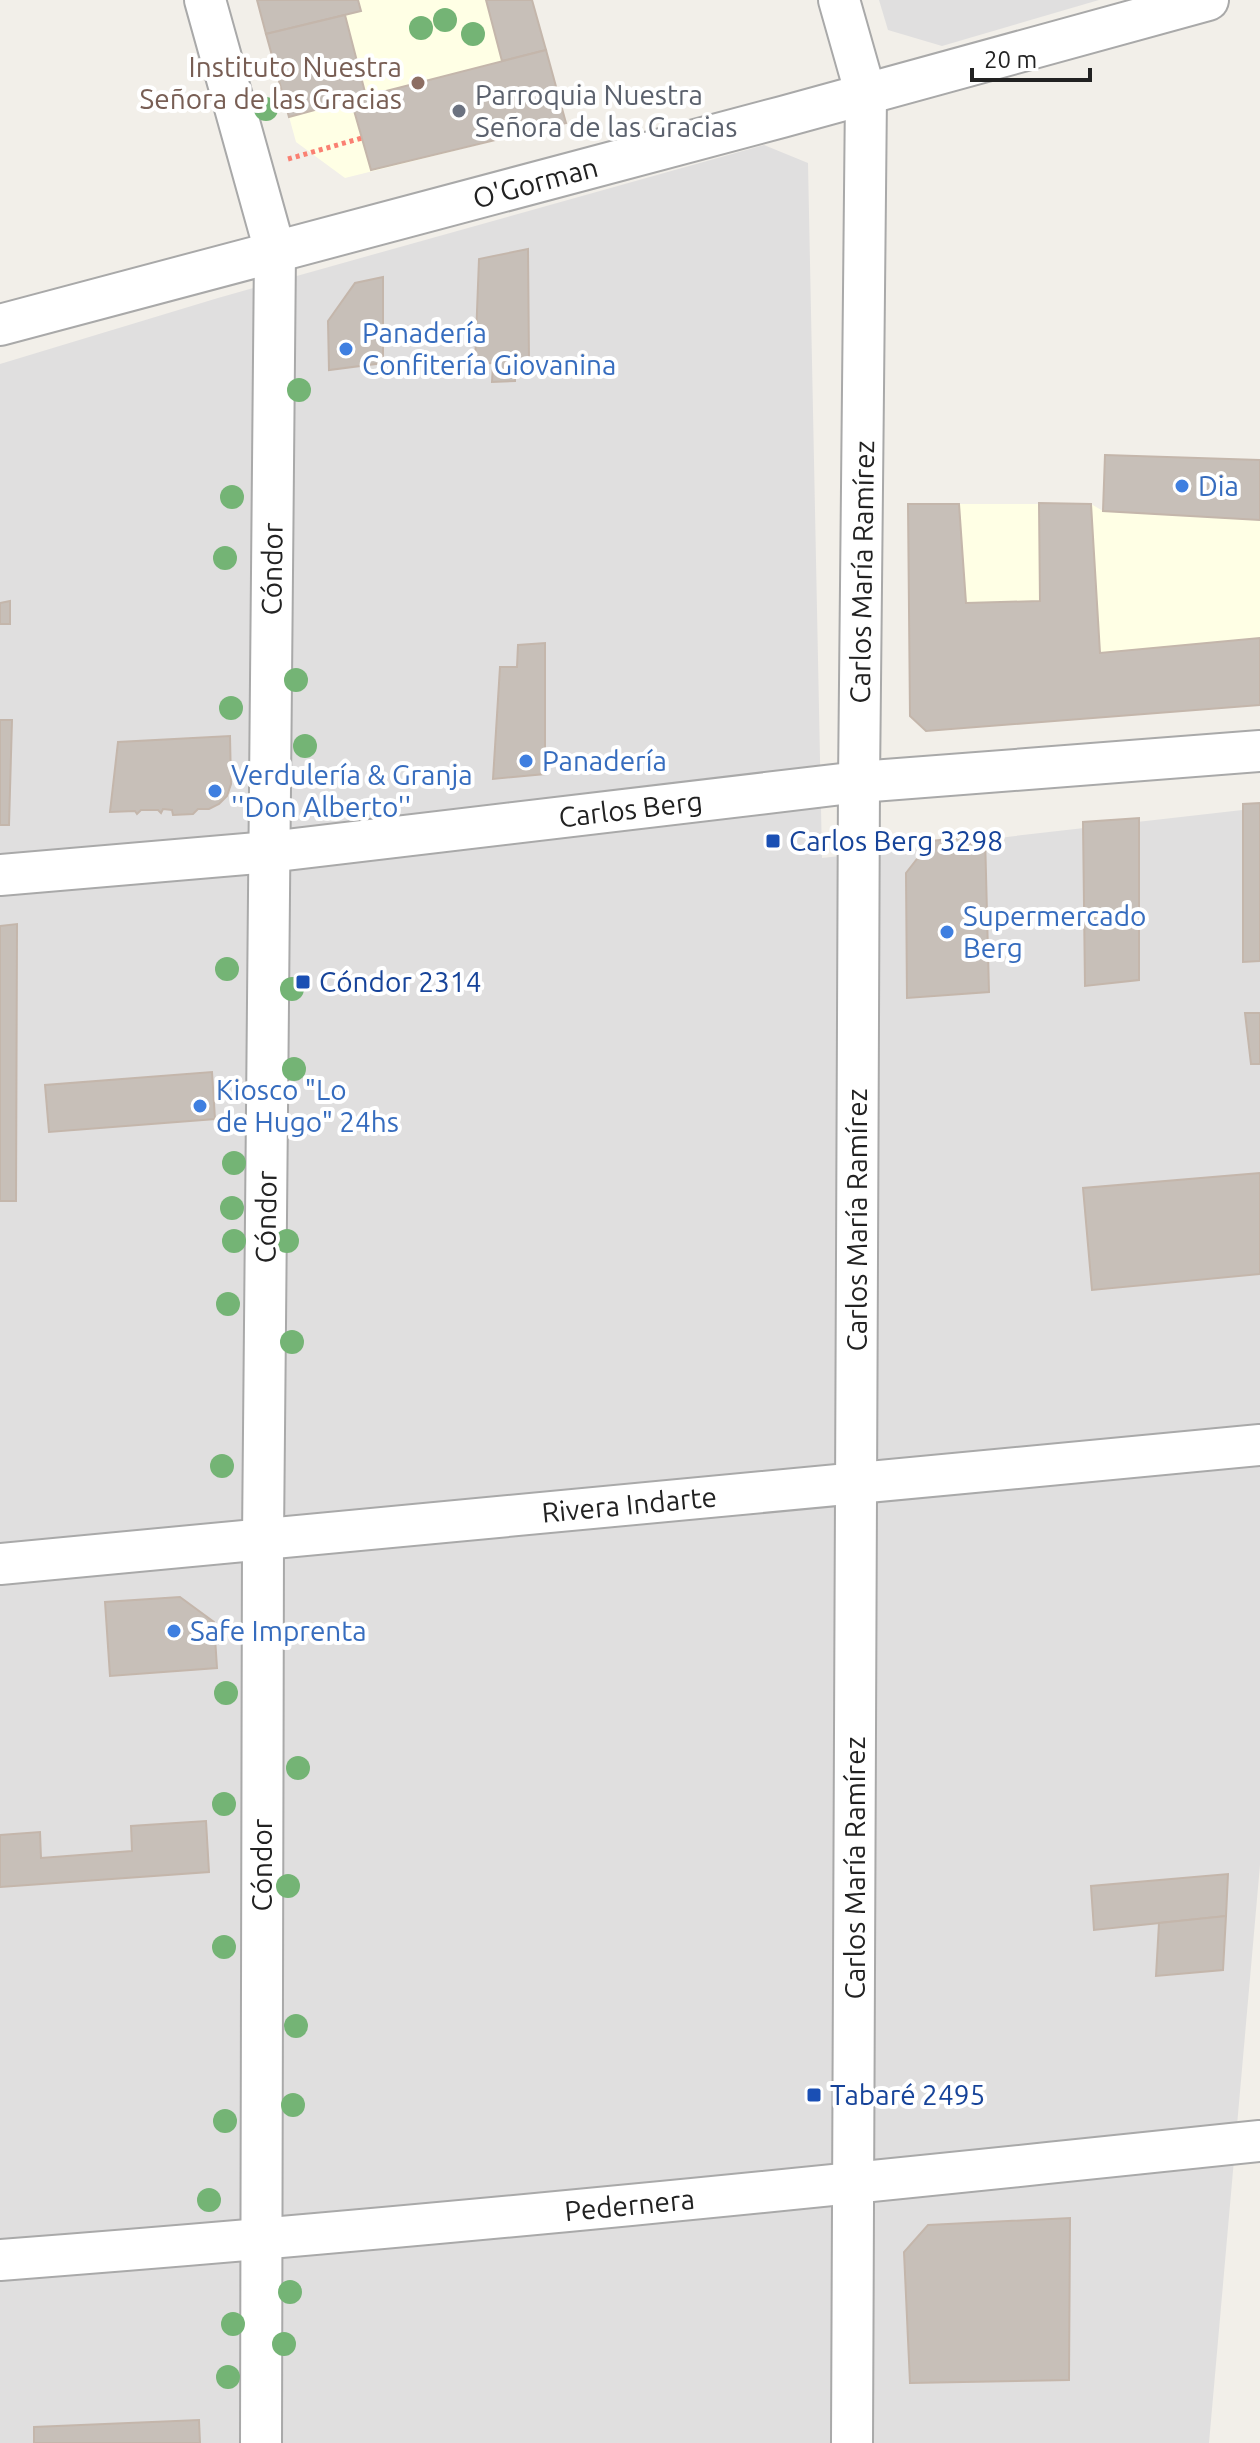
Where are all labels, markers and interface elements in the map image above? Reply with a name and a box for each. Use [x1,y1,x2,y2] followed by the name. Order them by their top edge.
[972,32,1090,82] scale bar
[984,46,1037,73] text: 20 m
[140,51,402,114] place label: Instituto Nuestra Señora de las Gracias
[409,74,427,92] marker: Instituto Nuestra Señora de las Gracias
[475,79,737,142] place label: Parroquia Nuestra Señora de las Gracias
[450,102,468,120] marker: Parroquia Nuestra Señora de las Gracias
[469,151,601,214] street label: O'Gorman
[362,317,617,380] place label: Panadería Confitería Giovanina
[337,340,355,358] marker: Panadería Confitería Giovanina
[844,440,879,704] street label: Carlos María Ramírez
[1198,470,1239,501] place label: Dia
[1173,477,1191,495] marker: Dia
[255,522,288,616] street label: Cóndor
[542,745,667,776] place label: Panadería
[517,752,535,770] marker: Panadería
[231,759,473,822] place label: Verdulería & Granja ''Don Alberto''
[206,782,224,800] marker: Verdulería & Granja ''Don Alberto''
[557,785,704,833] street label: Carlos Berg
[789,825,1003,856] place label: Carlos Berg 3298
[764,832,782,850] marker: Carlos Berg 3298
[963,900,1146,963] place label: Supermercado Berg
[938,923,956,941] marker: Supermercado Berg
[319,966,481,997] place label: Cóndor 2314
[294,973,312,991] marker: Cóndor 2314
[216,1074,399,1137] place label: Kiosco "Lo de Hugo" 24hs
[841,1088,872,1352] street label: Carlos María Ramírez
[191,1097,209,1115] marker: Kiosco "Lo de Hugo" 24hs
[249,1170,282,1264] street label: Cóndor
[540,1480,718,1528] street label: Rivera Indarte
[190,1615,367,1646] place label: Safe Imprenta
[165,1622,183,1640] marker: Safe Imprenta
[839,1736,870,2000] street label: Carlos María Ramírez
[246,1818,277,1911] street label: Cóndor
[830,2079,985,2110] place label: Tabaré 2495
[805,2086,823,2104] marker: Tabaré 2495
[563,2183,696,2226] street label: Pedernera

